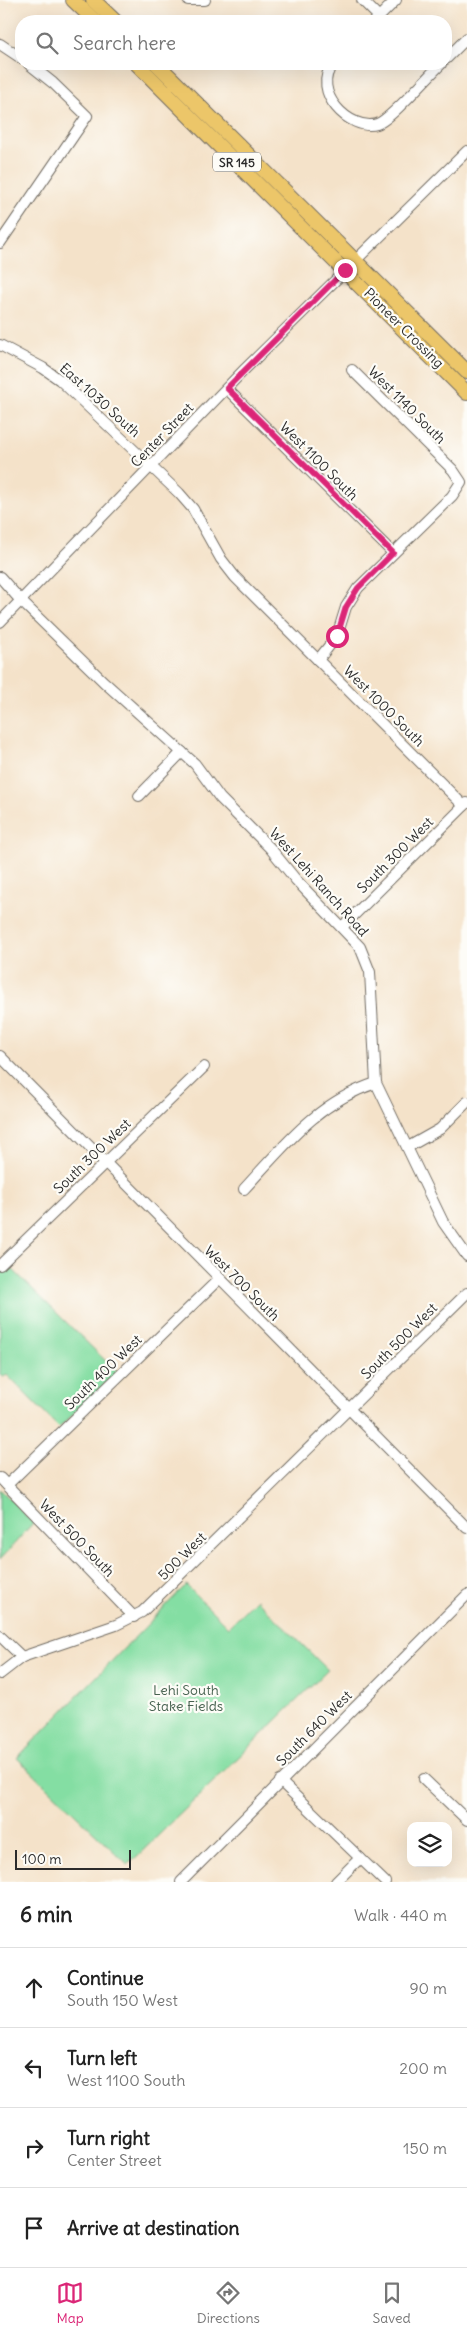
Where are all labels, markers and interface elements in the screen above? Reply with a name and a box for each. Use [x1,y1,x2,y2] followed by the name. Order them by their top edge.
[15,15,452,70] search box
[33,29,61,57] icon: search
[73,31,176,55] text: Search here
[213,152,261,172] road number: SR 145
[334,259,357,282] route end
[360,284,448,372] street label: Pioneer Crossing
[56,359,144,441] street label: East 1030 South
[364,362,450,448] street label: West 1140 South
[127,399,197,471] street label: Center Street
[276,418,362,504] street label: West 1100 South
[326,625,349,648] route start
[340,662,428,750] street label: West 1000 South
[353,813,437,897] street label: South 300 West
[266,824,372,940] street label: West Lehi Ranch Road
[50,1114,135,1197] street label: South 300 West
[200,1241,284,1325] street label: West 700 South
[357,1299,441,1383] street label: South 500 West
[61,1330,146,1413] street label: South 400 West
[36,1496,118,1580] street label: West 500 South
[154,1528,210,1584] street label: 500 West
[149,1681,223,1715] park label: Lehi South Stake Fields
[272,1686,356,1770] street label: South 640 West
[407,1822,452,1867] map controls
[407,1822,452,1867] button: layers
[15,1847,131,1870] scale bar
[22,1850,62,1868] text: 100 m
[20,1901,72,1928] text: 6 min
[354,1905,447,1925] text: Walk · 440 m
[67,1966,144,1990] text: Continue
[20,1974,48,2002] icon: ahead
[409,1978,447,1998] text: 90 m
[67,1990,178,2010] text: South 150 West
[67,2046,137,2070] text: Turn left
[20,2054,48,2082] icon: left
[399,2058,447,2078] text: 200 m
[67,2070,185,2090] text: West 1100 South
[67,2126,150,2150] text: Turn right
[20,2134,48,2162] icon: right
[403,2138,447,2158] text: 150 m
[67,2150,162,2170] text: Center Street
[20,2214,48,2242] icon: arrive
[67,2216,240,2240] text: Arrive at destination
[56,2279,84,2327] tab: Map
[197,2279,260,2327] tab: Directions
[372,2279,411,2327] tab: Saved

